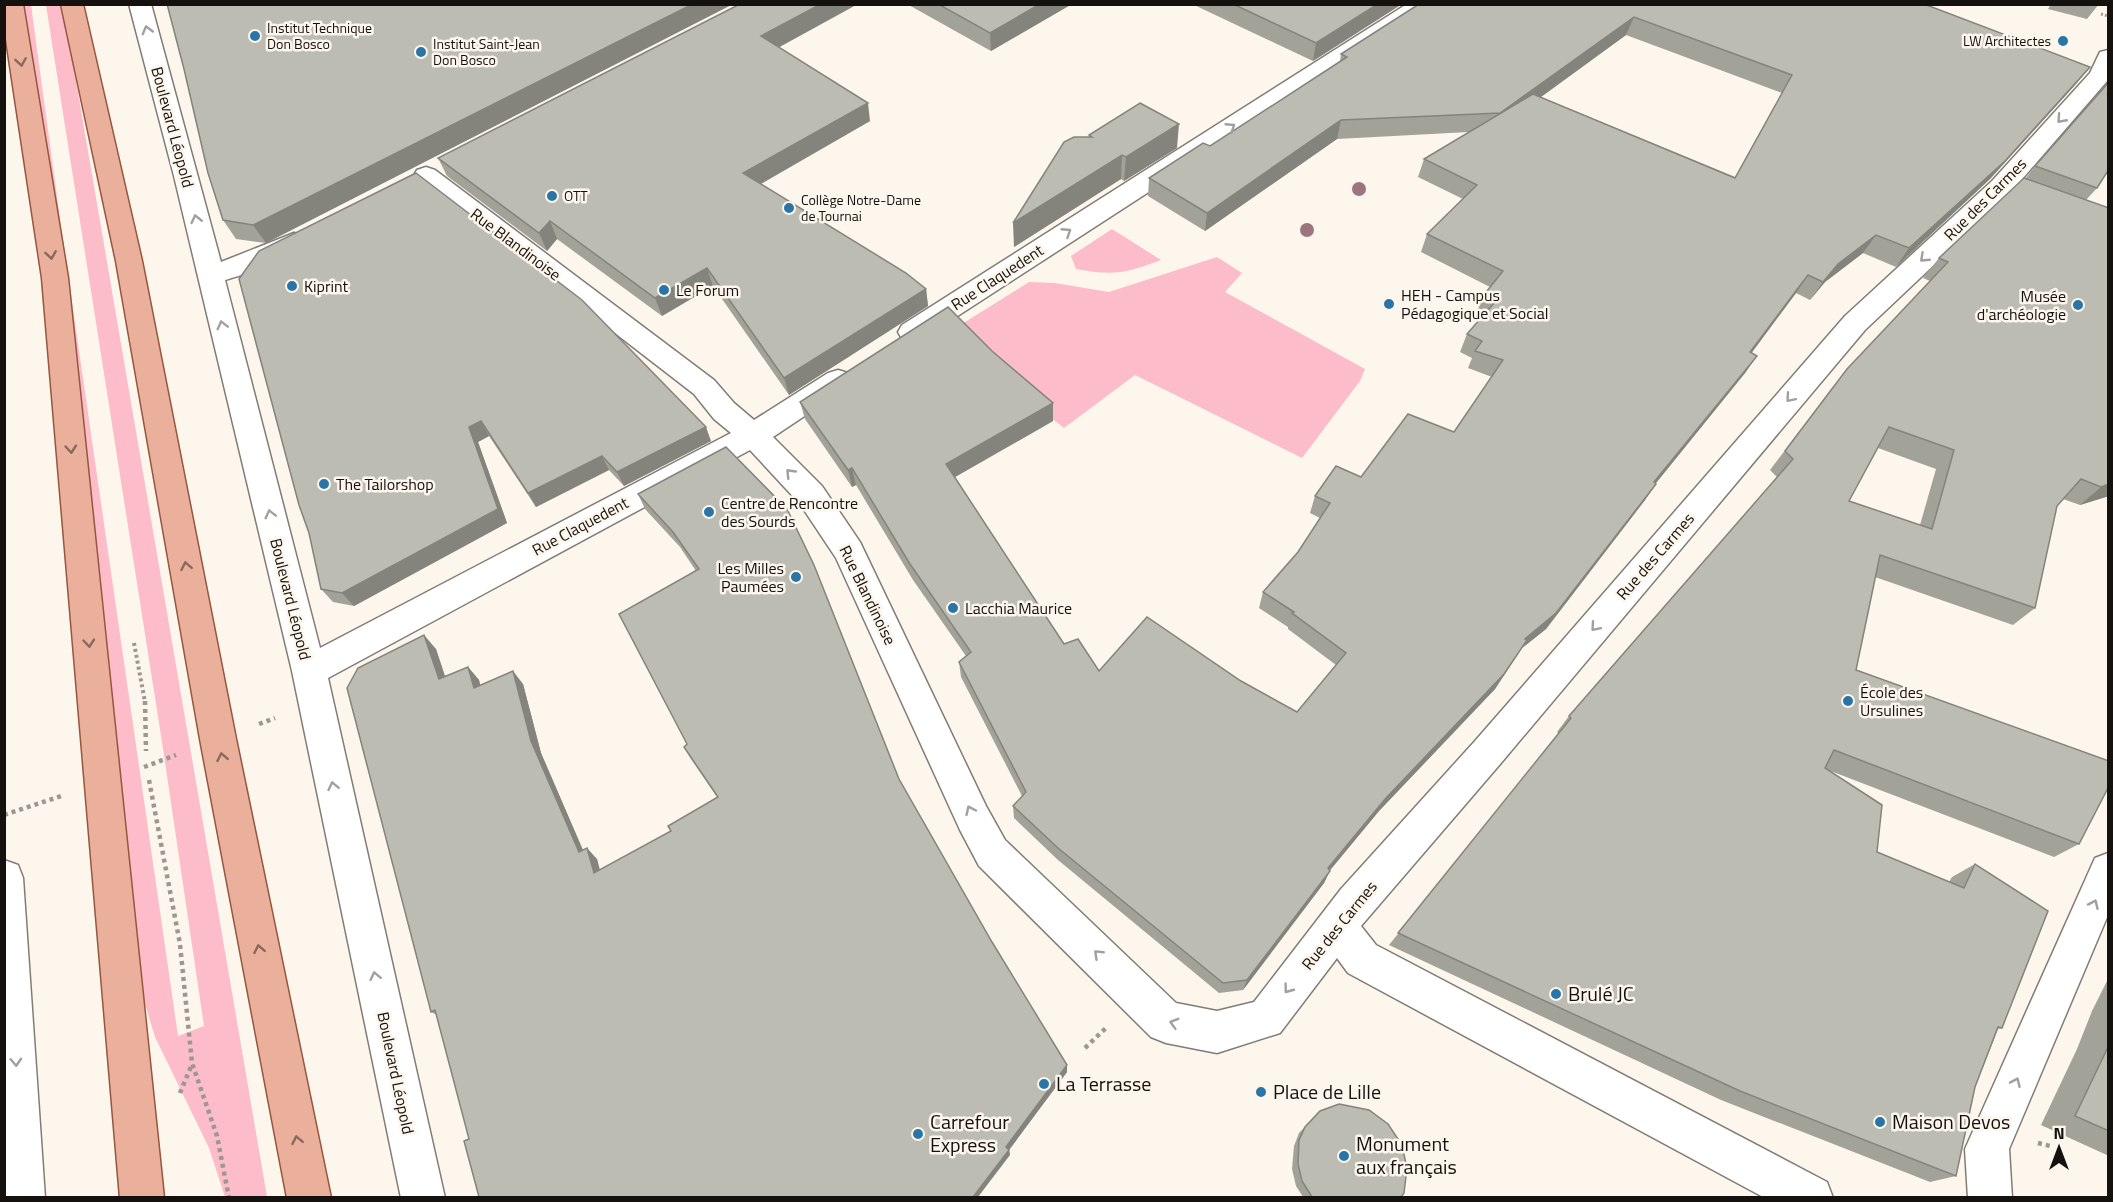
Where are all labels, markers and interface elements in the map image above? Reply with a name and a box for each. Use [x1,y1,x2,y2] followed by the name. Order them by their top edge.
[267,17,372,54] place label: Institut Technique Don Bosco
[141,25,154,35] one-way arrow
[248,29,262,43] marker: Institut Technique Don Bosco
[1963,30,2051,51] place label: LW Architectes
[433,33,540,70] place label: Institut Saint-Jean Don Bosco
[2056,34,2070,48] marker: LW Architectes
[414,45,428,59] marker: Institut Saint-Jean Don Bosco
[14,57,27,67] one-way arrow
[145,64,201,190] street label: Boulevard Léopold
[2057,112,2068,123] one-way arrow
[1224,123,1235,134] one-way arrow
[1938,152,2032,246] street label: Rue des Carmes
[564,185,588,206] place label: OTT
[545,189,559,203] marker: OTT
[801,189,921,226] place label: Collège Notre-Dame de Tournai
[782,201,796,215] marker: Collège Notre-Dame de Tournai
[466,202,566,286] street label: Rue Blandinoise
[191,214,204,224] one-way arrow
[1060,228,1071,239] one-way arrow
[946,238,1048,316] street label: Rue Claquedent
[45,250,57,260] one-way arrow
[1921,251,1931,262] one-way arrow
[304,274,349,298] place label: Kiprint
[676,278,739,302] place label: Le Forum
[285,279,299,293] marker: Kiprint
[657,283,671,297] marker: Le Forum
[1401,283,1548,325] place label: HEH - Campus Pédagogique et Social
[1977,284,2066,326] place label: Musée d'archéologie
[1382,297,1396,311] marker: HEH - Campus Pédagogique et Social
[2071,298,2085,312] marker: Musée d'archéologie
[217,320,229,331] one-way arrow
[1786,391,1797,402] one-way arrow
[64,444,77,453] one-way arrow
[786,469,797,480] one-way arrow
[336,472,434,496] place label: The Tailorshop
[317,477,331,491] marker: The Tailorshop
[528,490,633,561] street label: Rue Claquedent
[721,491,858,533] place label: Centre de Rencontre des Sourds
[702,505,716,519] marker: Centre de Rencontre des Sourds
[1610,507,1700,605] street label: Rue des Carmes
[264,509,277,519] one-way arrow
[264,536,318,662] street label: Boulevard Léopold
[834,541,902,649] street label: Rue Blandinoise
[718,556,784,598] place label: Les Milles Paumées
[180,561,193,571] one-way arrow
[789,570,803,584] marker: Les Milles Paumées
[965,596,1072,620] place label: Lacchia Maurice
[946,601,960,615] marker: Lacchia Maurice
[1591,620,1602,631] one-way arrow
[82,638,95,648] one-way arrow
[1860,680,1923,722] place label: École des Ursulines
[1841,694,1855,708] marker: École des Ursulines
[216,753,229,763] one-way arrow
[327,781,340,791] one-way arrow
[965,805,977,816] one-way arrow
[1296,875,1382,975] street label: Rue des Carmes
[2087,899,2099,910] one-way arrow
[253,944,266,954] one-way arrow
[1094,950,1104,961] one-way arrow
[369,972,382,982] one-way arrow
[1568,978,1634,1009] place label: Brulé JC
[1284,983,1295,994] one-way arrow
[1549,987,1563,1001] marker: Brulé JC
[371,1010,421,1136] street label: Boulevard Léopold
[1169,1018,1179,1030] one-way arrow
[9,1058,22,1067] one-way arrow
[1056,1068,1151,1099] place label: La Terrasse
[1273,1076,1381,1107] place label: Place de Lille
[1037,1077,1051,1091] marker: La Terrasse
[2009,1078,2021,1089] one-way arrow
[1254,1085,1268,1099] marker: Place de Lille
[930,1106,1009,1160] place label: Carrefour Express
[1892,1106,2010,1137] place label: Maison Devos
[1873,1115,1887,1129] marker: Maison Devos
[2029,1118,2089,1178] north arrow
[2053,1121,2065,1145] text: N
[911,1127,925,1141] marker: Carrefour Express
[1356,1128,1457,1182] place label: Monument aux français
[291,1135,304,1145] one-way arrow
[1337,1149,1351,1163] marker: Monument aux français

